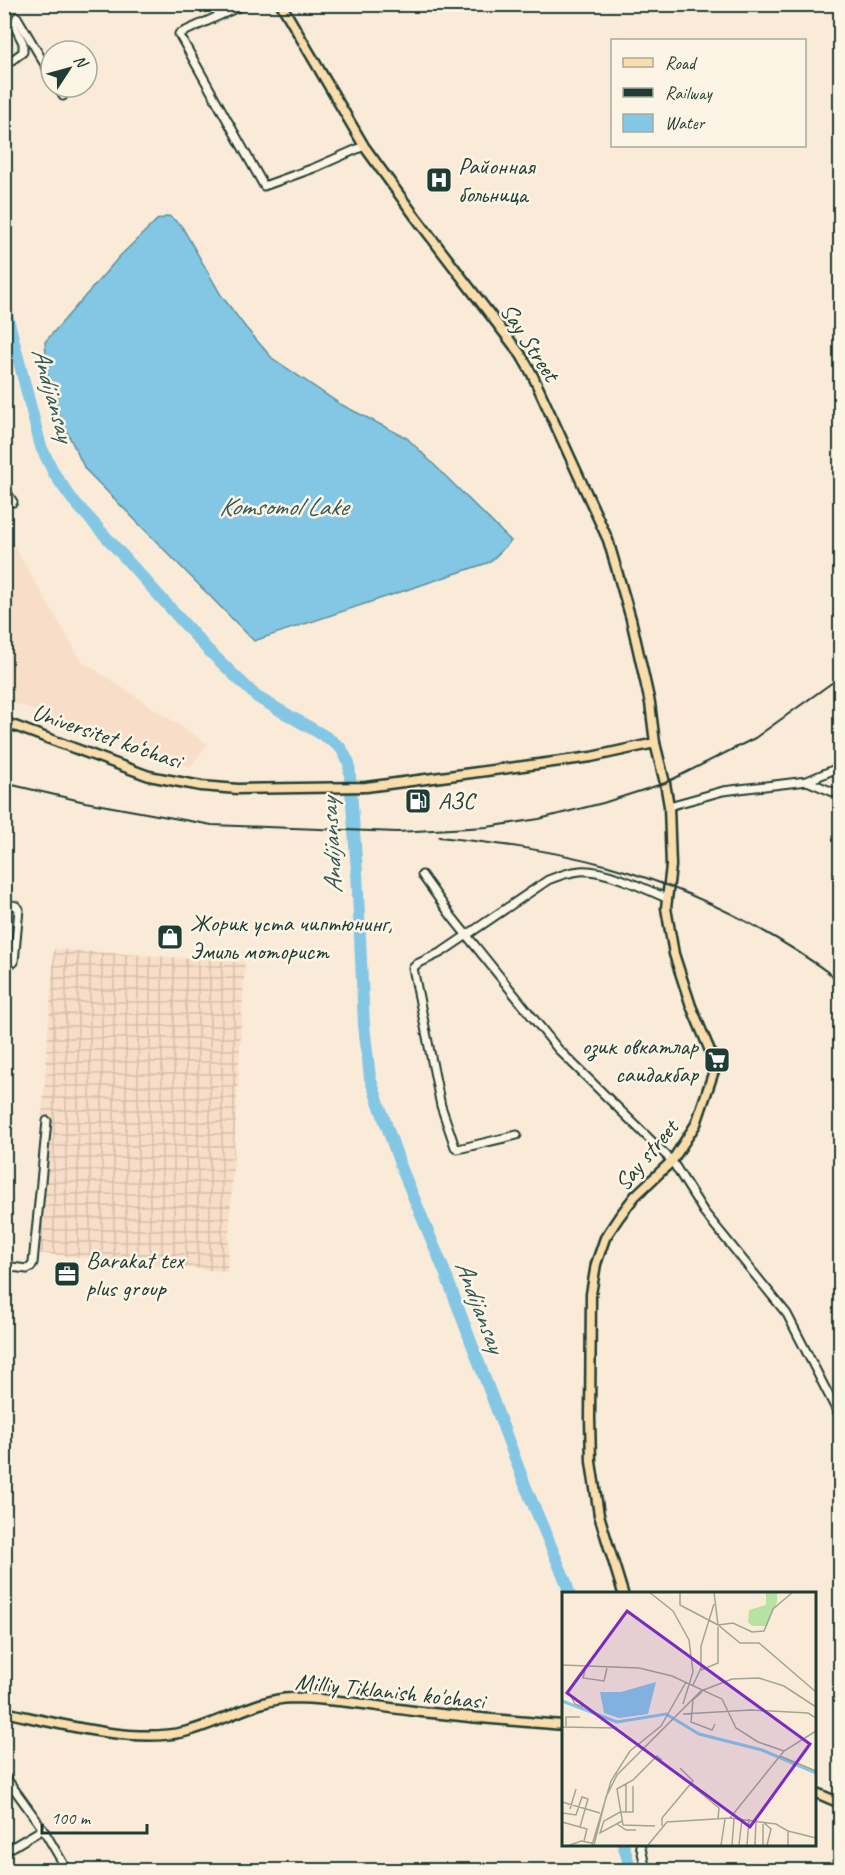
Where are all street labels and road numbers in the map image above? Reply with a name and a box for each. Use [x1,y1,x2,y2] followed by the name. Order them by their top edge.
[494,297,567,388] street label: Say Street
[28,696,188,776] street label: Universitet kо‘chasi
[608,1112,686,1197] street label: Say street
[294,1666,489,1716] street label: Milliy Tiklanish ko'chasi

